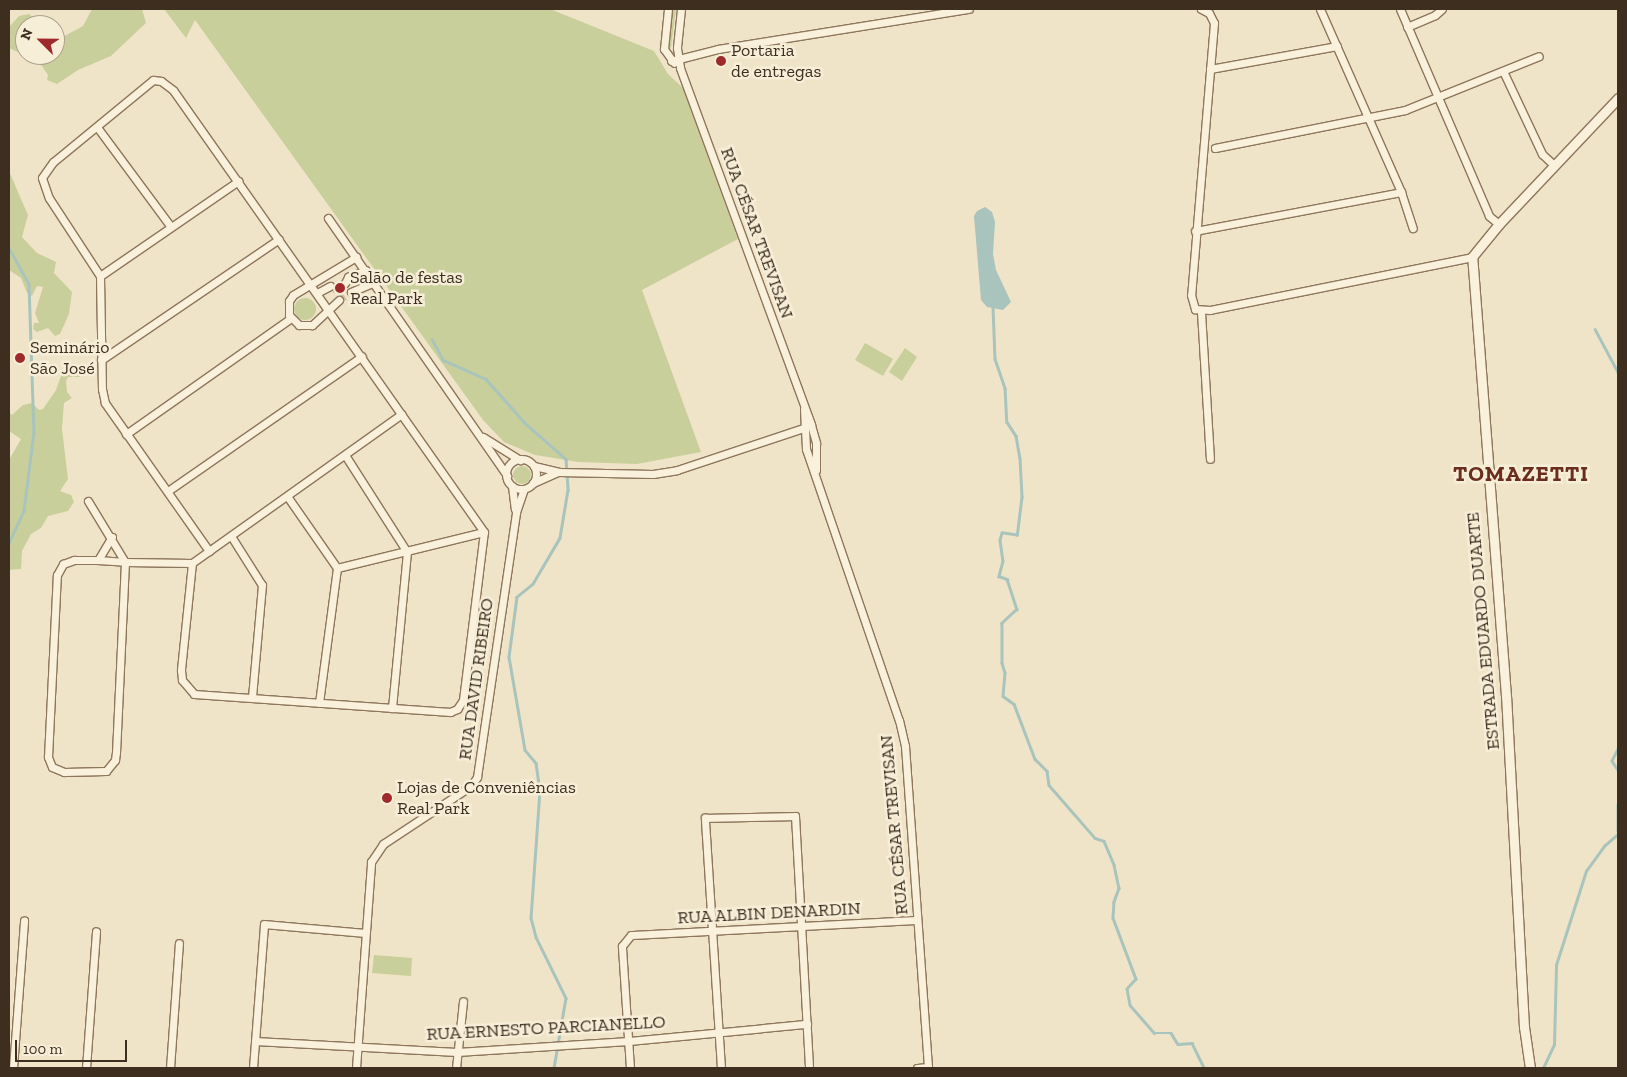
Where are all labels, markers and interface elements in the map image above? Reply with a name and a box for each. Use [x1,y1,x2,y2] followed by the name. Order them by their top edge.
[15,15,65,65] north arrow
[17,26,37,43] text: N
[731,40,821,82] place label: Portaria de entregas
[715,55,727,67] marker: Portaria de entregas
[716,144,798,322] street label: RUA CÉSAR TREVISAN
[350,267,463,310] place label: Salão de festas Real Park
[334,282,346,294] marker: Salão de festas Real Park
[30,337,109,379] place label: Seminário São José
[14,352,26,364] marker: Seminário São José
[1452,461,1590,487] district label: TOMAZETTI
[1462,511,1504,751] street label: ESTRADA EDUARDO DUARTE
[454,596,498,762] street label: RUA DAVID RIBEIRO
[875,734,913,916] street label: RUA CÉSAR TREVISAN
[397,777,576,820] place label: Lojas de Conveniências Real Park
[381,792,393,804] marker: Lojas de Conveniências Real Park
[676,897,862,929] street label: RUA ALBIN DENARDIN
[426,1011,666,1045] street label: RUA ERNESTO PARCIANELLO
[18,1030,130,1062] scale bar
[23,1040,62,1058] text: 100 m

